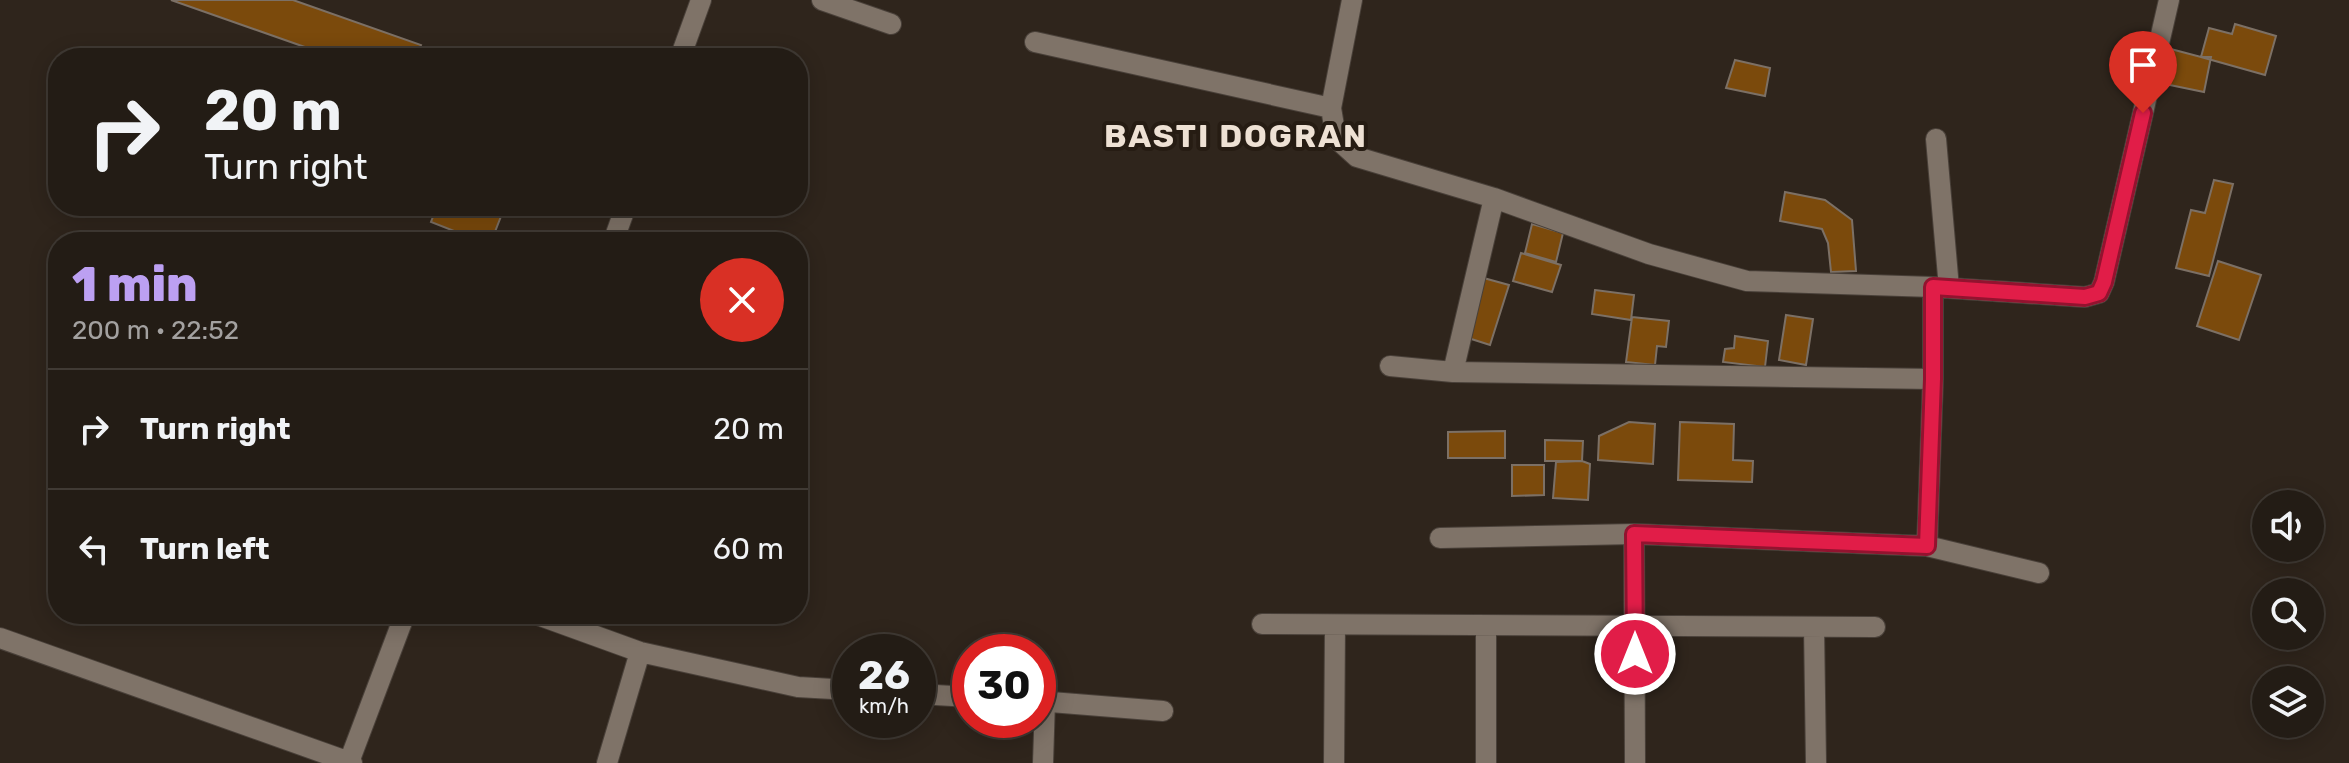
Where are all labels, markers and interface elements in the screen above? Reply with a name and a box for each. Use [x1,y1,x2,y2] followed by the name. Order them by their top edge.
[2109,31,2177,113] pin
[2121,43,2165,87] icon: arrive
[204,78,342,144] text: 20 m
[72,80,176,184] icon: right
[1104,117,1368,155] district label: BASTI DOGRAN
[204,145,368,188] text: Turn right
[72,256,198,313] text: 1 min
[700,258,784,342] button: close
[72,315,239,346] text: 200 m · 22:52
[72,407,116,451] icon: right
[140,411,291,447] text: Turn right
[713,411,784,447] text: 20 m
[2252,490,2324,738] map controls
[2252,490,2324,562] button: sound
[72,527,116,571] icon: left
[140,531,270,567] text: Turn left
[713,531,784,567] text: 60 m
[2252,578,2324,650] button: search
[1593,612,1677,696] position arrow
[952,634,1056,738] speed limit sign: 30
[858,652,910,699] text: 26
[2252,666,2324,738] button: layers
[859,694,909,718] text: km/h

